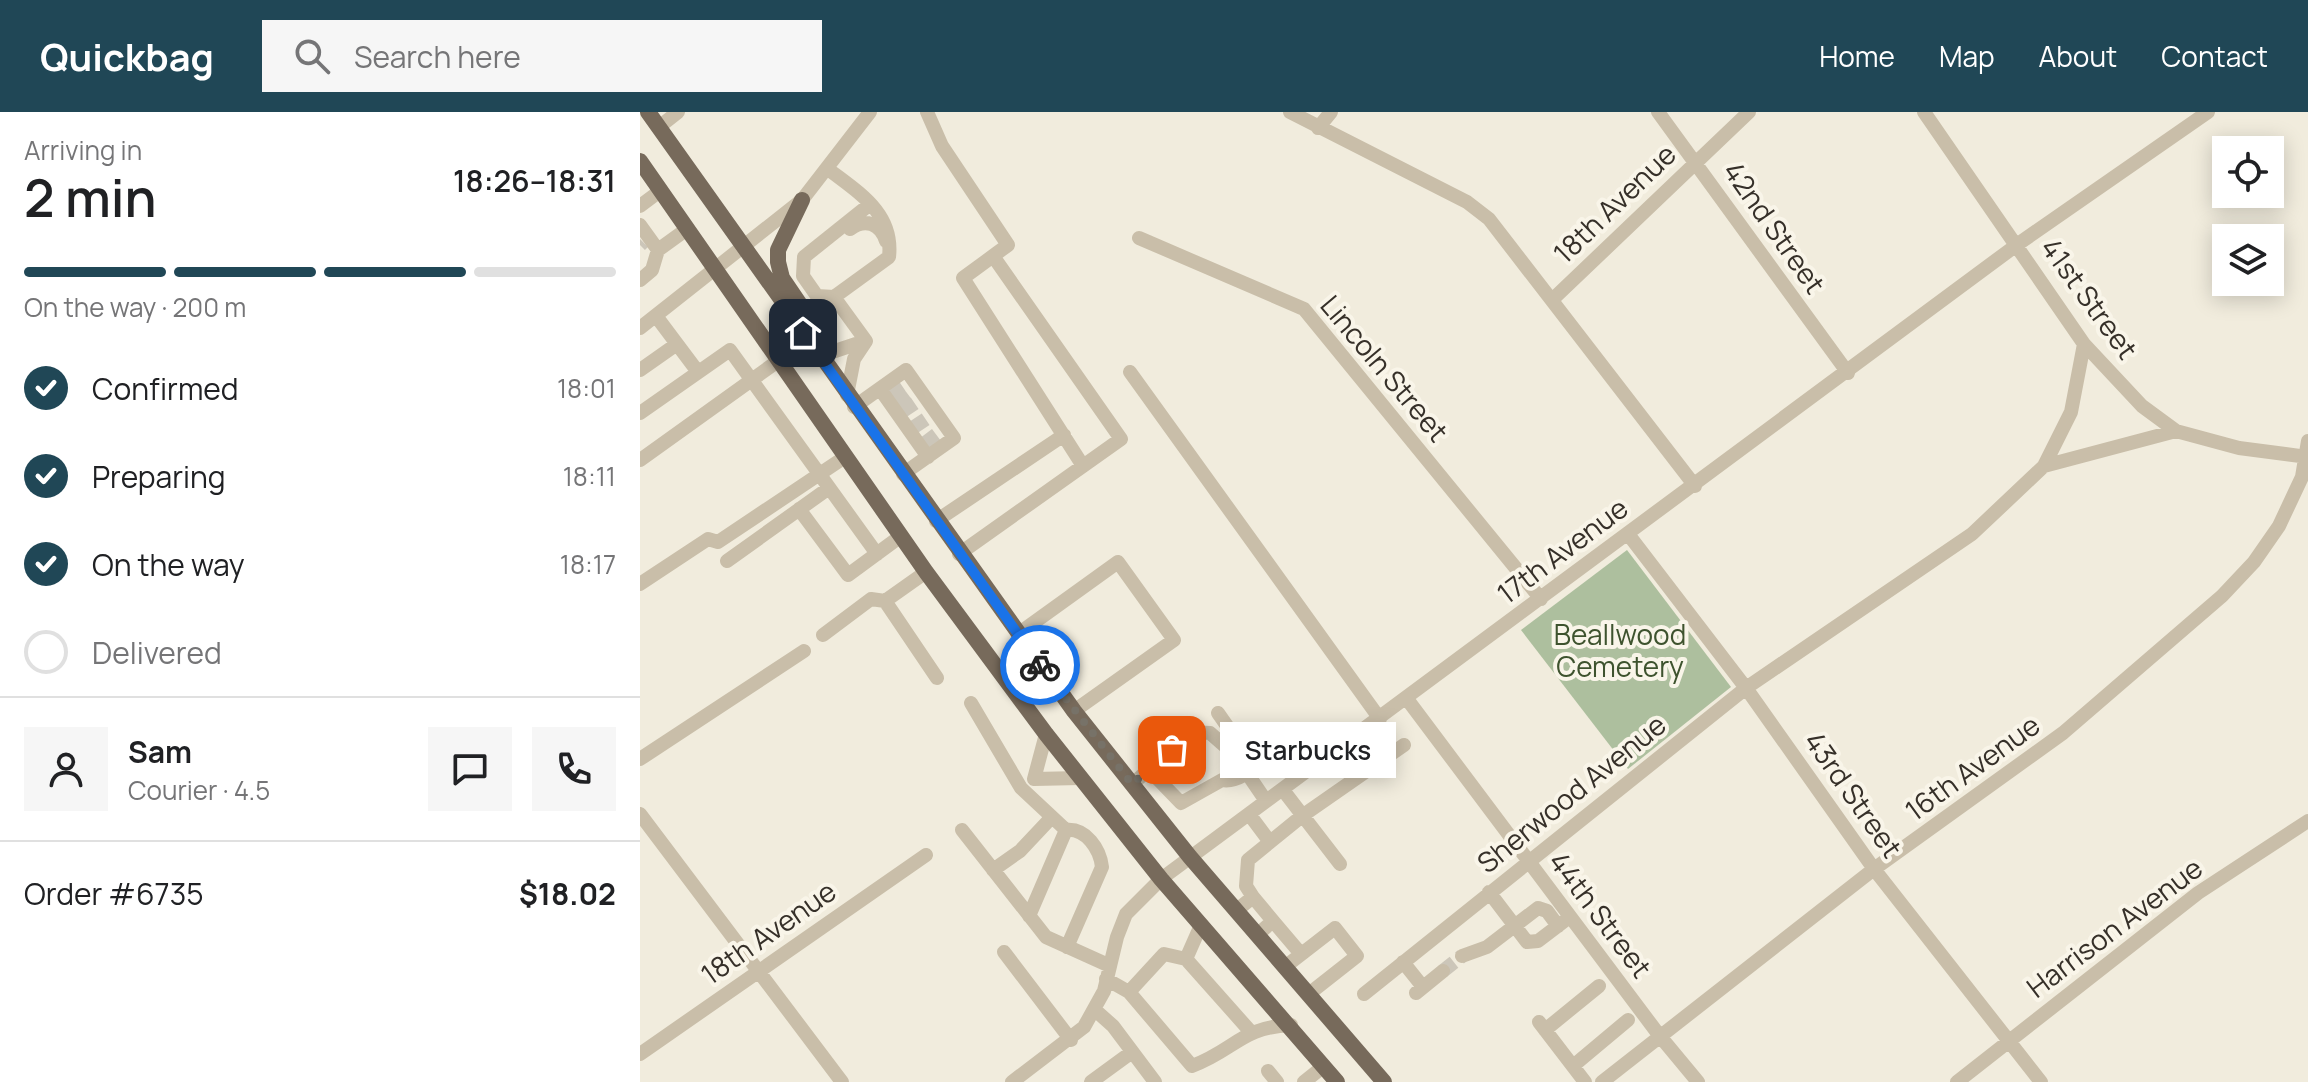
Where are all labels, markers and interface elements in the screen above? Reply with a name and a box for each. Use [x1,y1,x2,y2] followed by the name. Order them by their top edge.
[262,20,822,92] search box
[40,30,214,82] text: Quickbag
[290,34,334,78] icon: search
[354,36,521,77] text: Search here
[1819,37,1895,75] text: Home
[1939,37,1995,75] text: Map
[2039,37,2117,75] text: About
[2161,37,2268,75] text: Contact
[24,132,142,168] text: Arriving in
[1545,135,1683,271] street label: 18th Avenue
[2212,136,2284,296] map controls
[2212,136,2284,208] button: locate
[1715,153,1835,301] street label: 42nd Street
[453,160,616,201] text: 18:26–18:31
[24,162,157,233] text: 2 min
[2212,224,2284,296] button: layers
[2033,230,2147,366] street label: 41st Street
[1313,287,1457,449] street label: Lincoln Street
[24,289,246,325] text: On the way · 200 m
[769,299,837,367] pin
[781,311,825,355] icon: home
[24,366,68,410] icon: check
[92,368,239,409] text: Confirmed
[557,370,616,406] text: 18:01
[24,454,68,498] icon: check
[92,456,226,497] text: Preparing
[563,458,616,494] text: 18:11
[1489,488,1635,612] street label: 17th Avenue
[24,542,68,586] icon: check
[92,544,245,585] text: On the way
[560,546,616,582] text: 18:17
[1554,615,1686,685] park label: Beallwood Cemetery
[1000,625,1080,705] courier
[92,632,222,673] text: Delivered
[1018,643,1062,687] icon: bike
[1469,705,1673,881] street label: Sherwood Avenue
[1897,705,2047,829] street label: 16th Avenue
[1138,716,1206,784] pin
[1220,722,1396,778] callout: Starbucks
[1796,723,1912,865] street label: 43rd Street
[24,727,108,811] button: person
[428,727,512,811] button: chat
[532,727,616,811] button: phone
[1150,728,1194,772] icon: bag
[128,731,192,772] text: Sam
[1245,732,1371,768] text: Starbucks
[128,772,270,808] text: Courier · 4.5
[1541,843,1661,985] street label: 44th Street
[2018,848,2210,1006] street label: Harrison Avenue
[693,872,843,992] street label: 18th Avenue
[24,873,204,914] text: Order #6735
[519,873,616,914] text: $18.02

